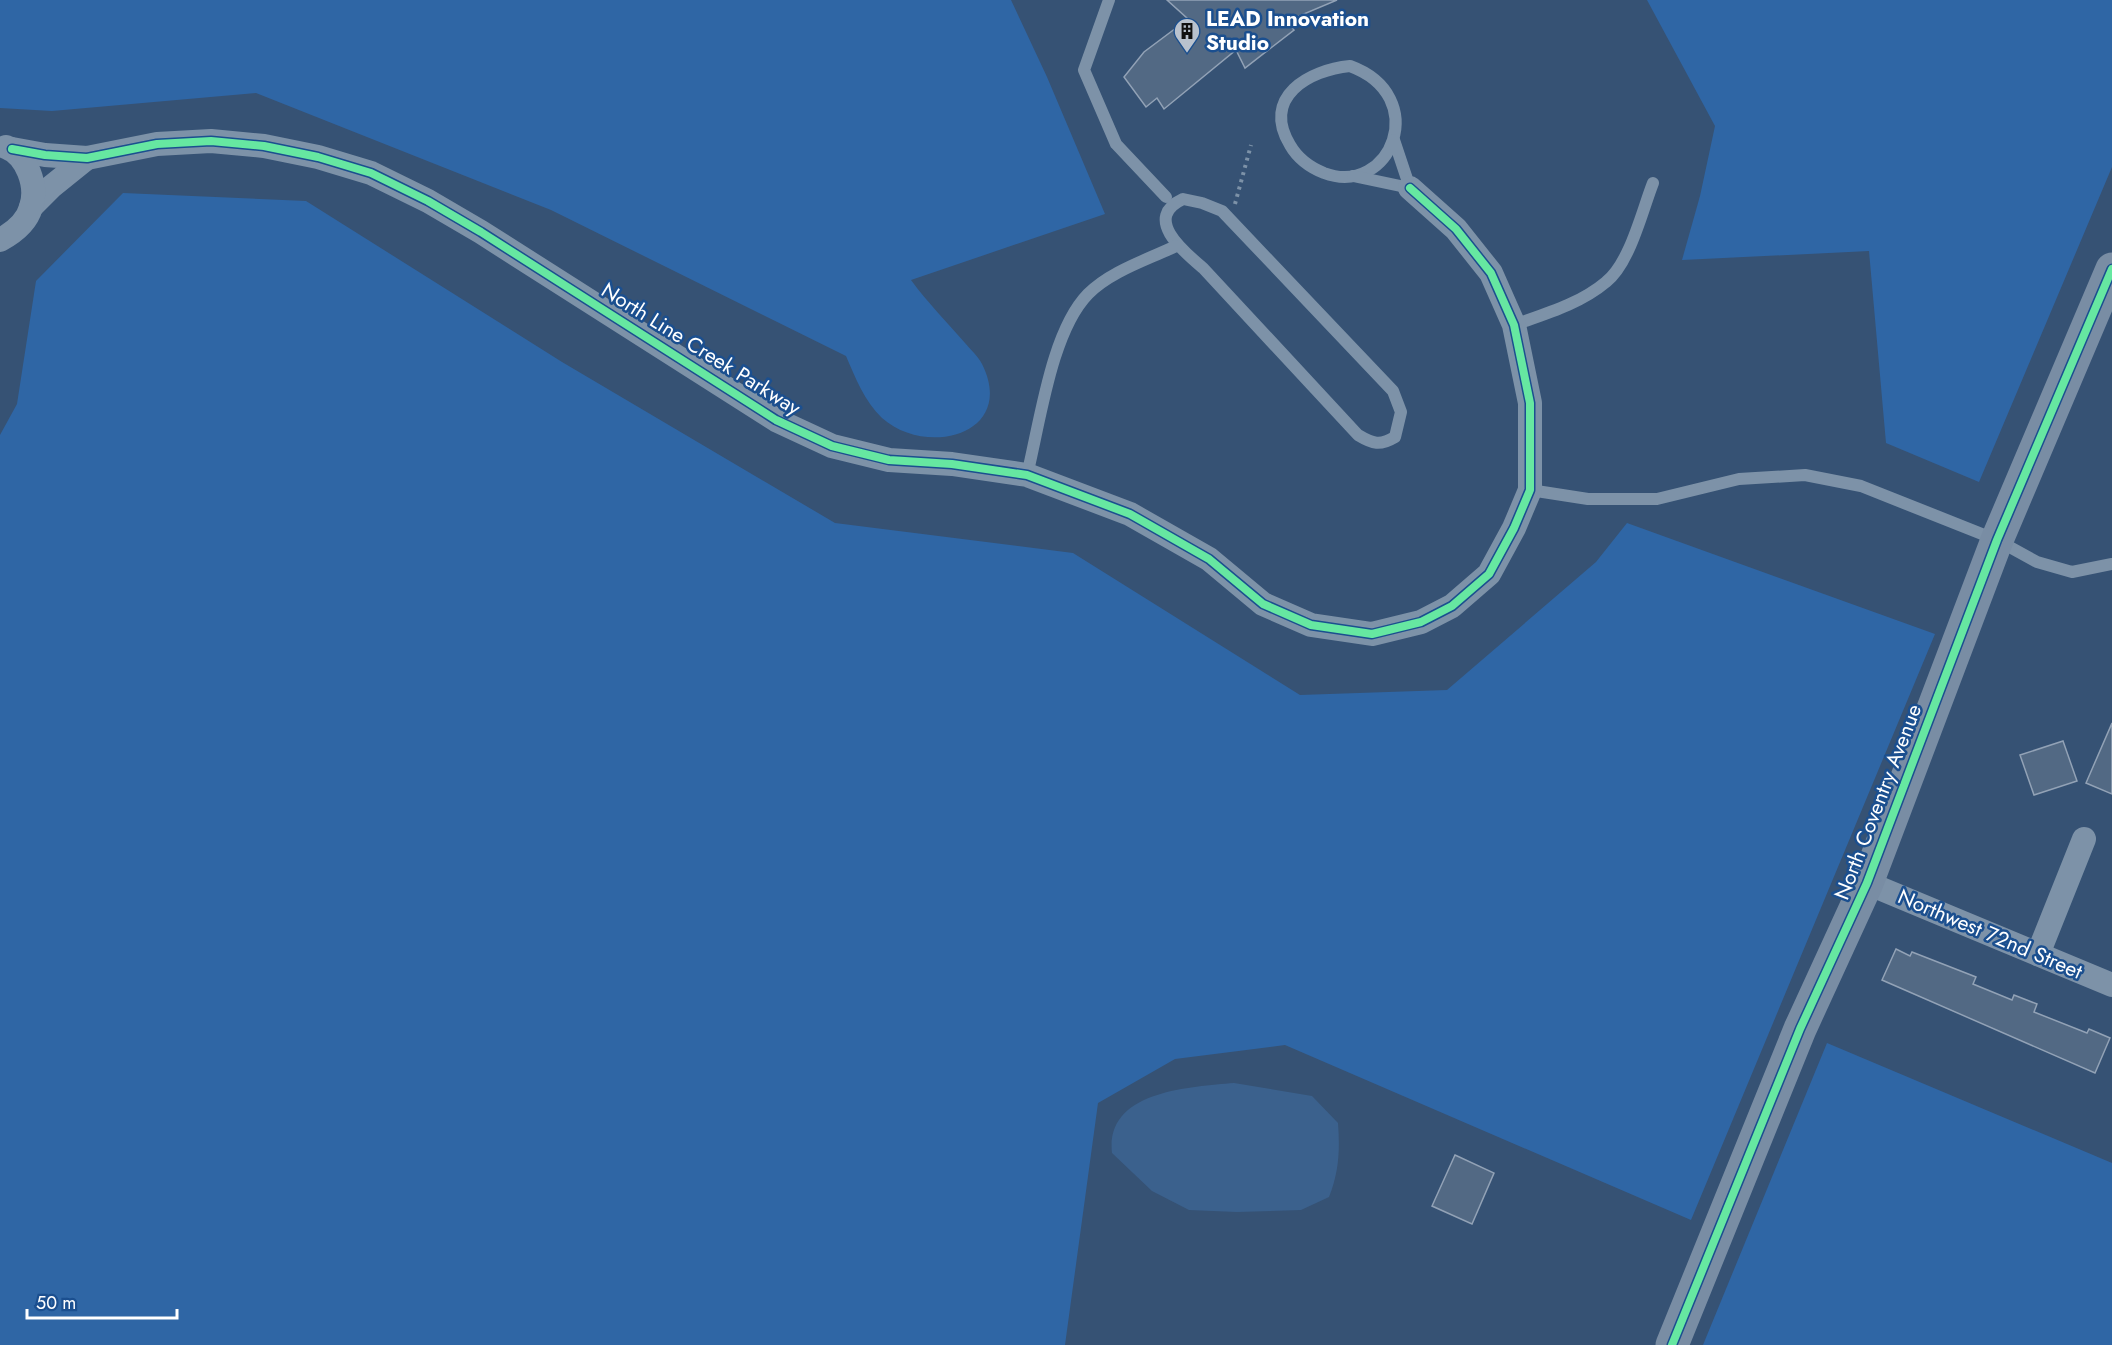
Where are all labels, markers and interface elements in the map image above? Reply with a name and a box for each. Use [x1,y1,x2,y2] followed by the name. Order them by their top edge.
[1206,4,1369,58] place label: LEAD Innovation Studio
[1172,16,1202,54] building icon: LEAD Innovation Studio
[595,275,807,423] street label: North Line Creek Parkway
[1827,700,1929,904] street label: North Coventry Avenue
[1893,882,2087,986] street label: Northwest 72nd Street
[27,1282,177,1320] scale bar
[36,1290,76,1316] text: 50 m

